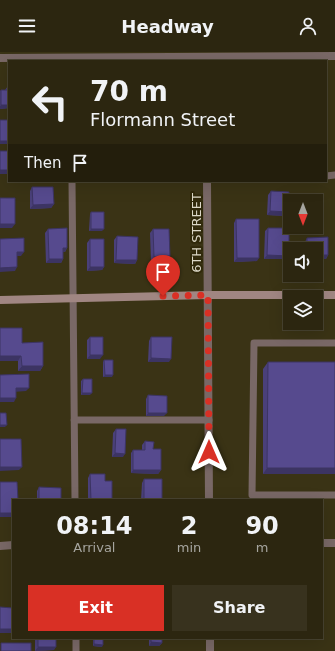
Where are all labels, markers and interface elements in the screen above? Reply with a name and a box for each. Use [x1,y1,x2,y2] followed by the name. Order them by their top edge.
[16,15,38,37] icon: menu
[297,15,319,37] icon: person
[121,16,214,37] text: Headway
[90,75,168,108] text: 70 m
[24,76,76,128] icon: left
[90,109,235,130] text: Flormann Street
[69,152,91,174] icon: arrive
[24,154,61,172] text: Then
[189,193,204,273] street label: 6TH STREET
[283,194,323,234] north arrow
[283,194,323,330] map controls
[283,242,323,282] button: sound
[146,255,180,296] pin
[152,261,174,283] icon: arrive
[283,290,323,330] button: layers
[188,431,230,473] position arrow
[56,512,133,540] text: 08:14
[181,512,197,540] text: 2
[245,512,279,540] text: 90
[73,540,115,555] text: Arrival
[177,540,201,555] text: min
[256,540,268,555] text: m
[28,585,164,631] button: Exit
[172,585,307,631] button: Share

